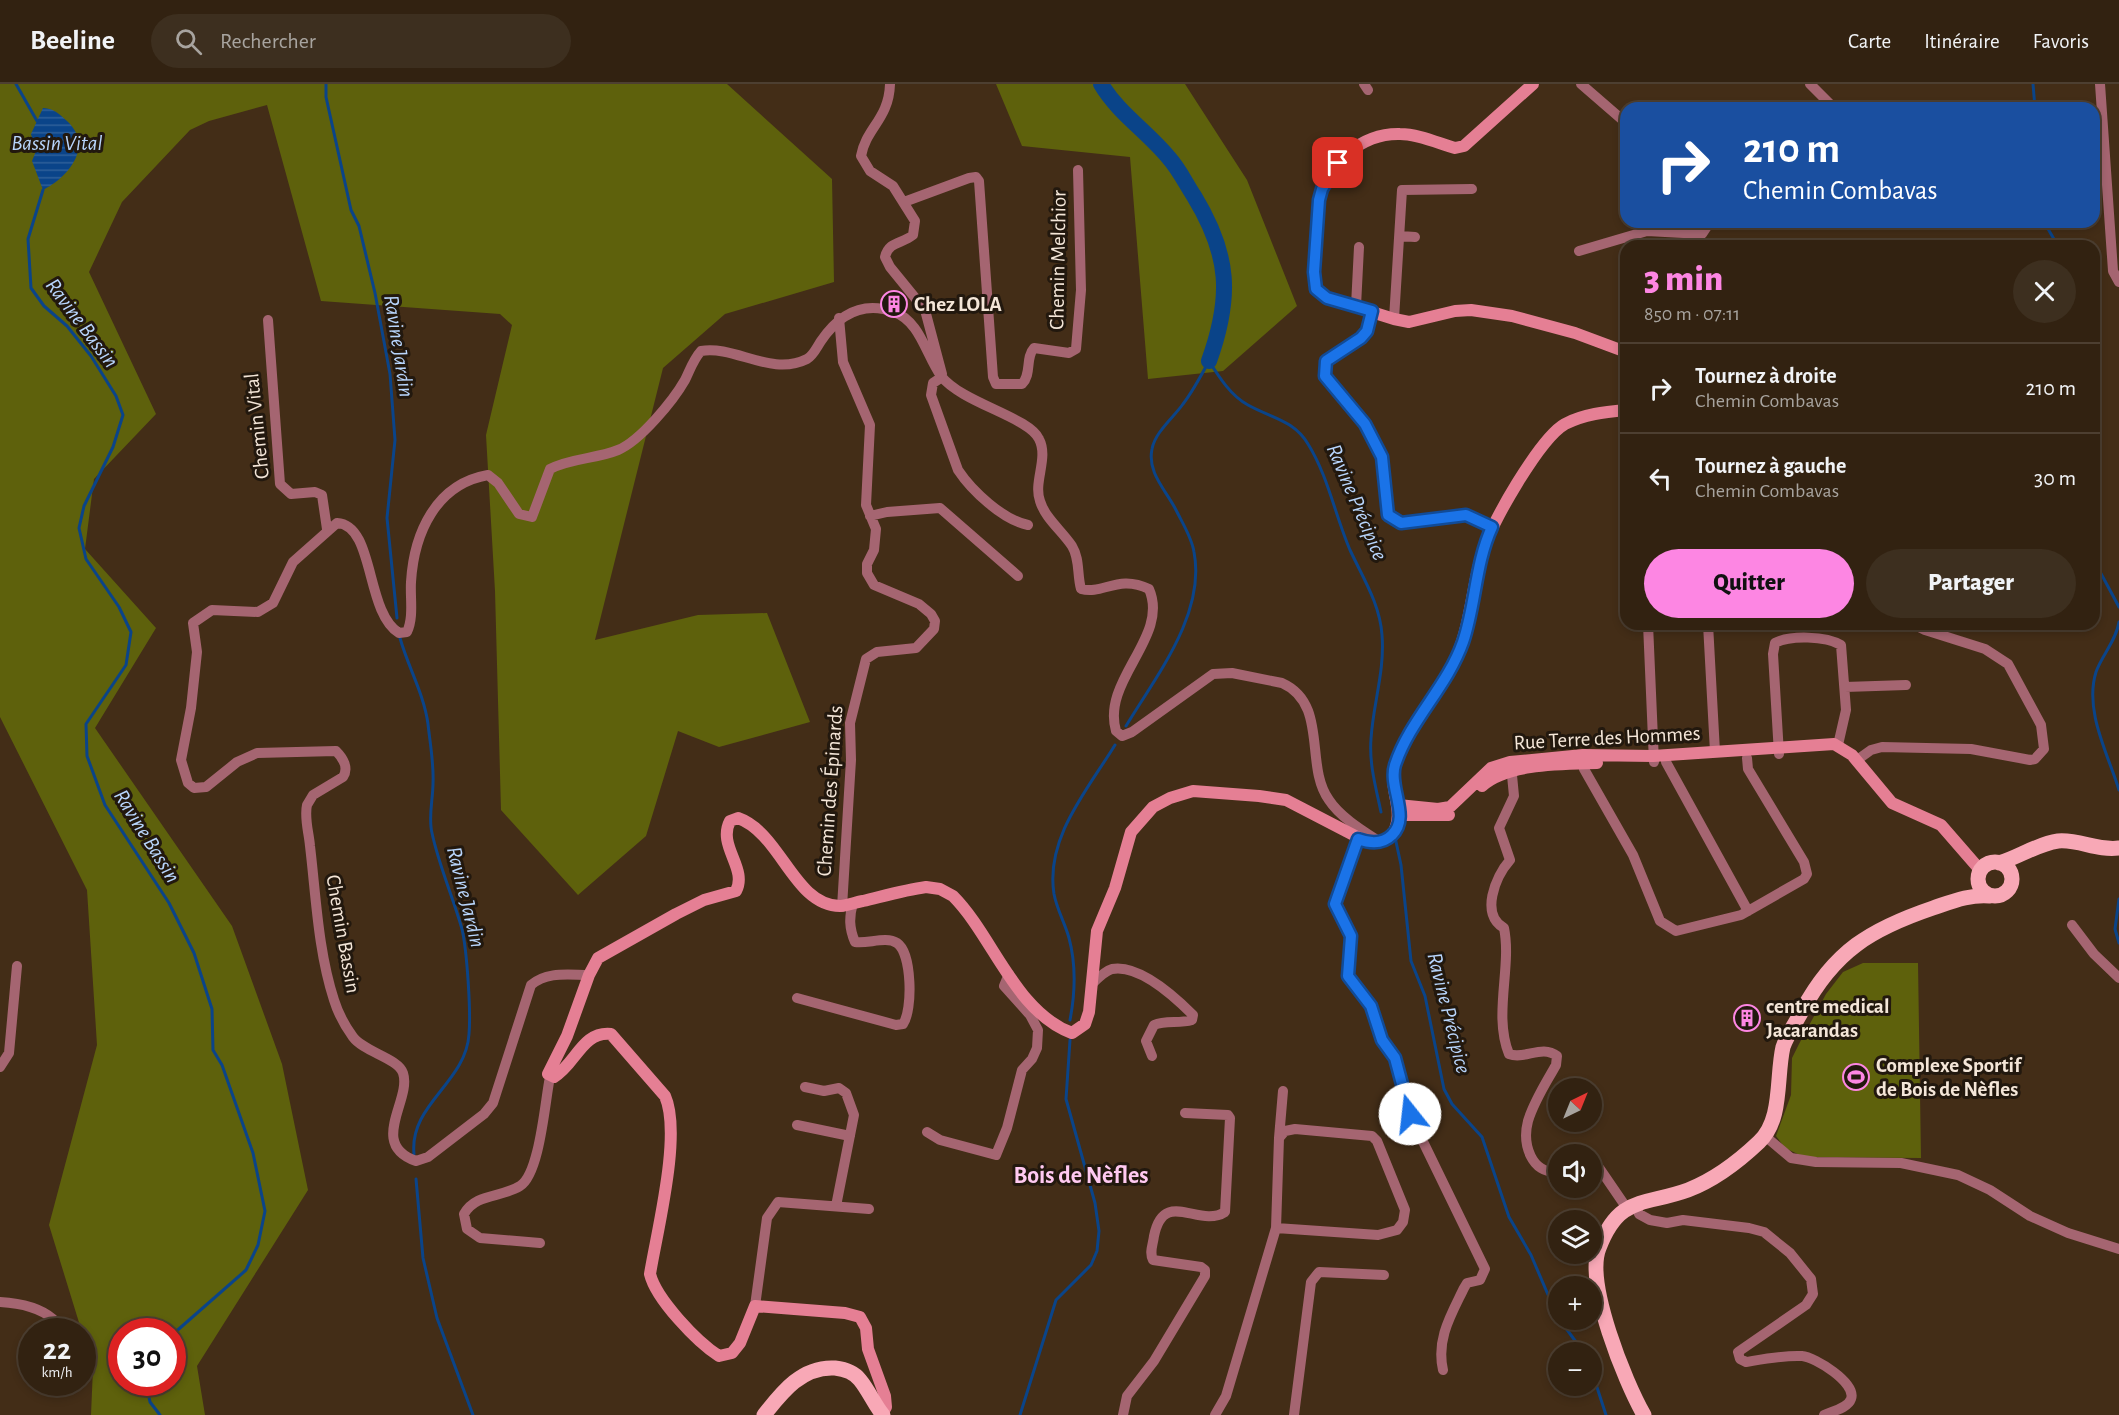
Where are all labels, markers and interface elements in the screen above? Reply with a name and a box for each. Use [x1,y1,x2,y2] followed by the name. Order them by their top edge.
[151,14,571,68] search box
[172,25,205,58] icon: search
[30,27,115,55] text: Beeline
[220,30,316,52] text: Rechercher
[1848,31,1891,52] text: Carte
[1924,31,2000,52] text: Itinéraire
[2033,31,2089,52] text: Favoris
[1644,126,1722,204] icon: right
[1743,128,1840,170] text: 210 m
[11,132,103,154] water label: Bassin Vital
[1312,137,1363,188] pin
[1321,146,1354,179] icon: arrive
[1743,177,1938,204] text: Chemin Combavas
[1046,190,1070,330] street label: Chemin Melchior
[2013,260,2076,323] button: close
[1644,261,1723,297] text: 3 min
[41,274,123,372] water label: Ravine Bassin
[879,289,909,319] building icon: Chez LOLA
[380,293,418,399] water label: Ravine Jardin
[914,294,1002,315] place label: Chez LOLA
[1644,304,1740,324] text: 850 m · 07:11
[1695,365,1837,387] text: Tournez à droite
[241,372,273,480] street label: Chemin Vital
[1644,372,1677,405] icon: right
[2026,377,2076,399] text: 210 m
[1695,391,1839,411] text: Chemin Combavas
[1322,441,1391,564] water label: Ravine Précipice
[1695,455,1846,477] text: Tournez à gauche
[1644,462,1677,495] icon: left
[2034,467,2076,489] text: 30 m
[1695,481,1839,501] text: Chemin Combavas
[1644,549,1854,618] button: Quitter
[1866,549,2076,618] button: Partager
[812,705,846,877] street label: Chemin des Épinards
[1513,723,1701,753] street label: Rue Terre des Hommes
[110,785,184,887] water label: Ravine Bassin
[443,844,489,950] water label: Ravine Jardin
[322,873,364,995] street label: Chemin Bassin
[1422,950,1475,1076] water label: Ravine Précipice
[1766,996,1889,1041] place label: centre medical Jacarandas
[1732,1003,1762,1033] building icon: centre medical Jacarandas
[1876,1055,2023,1100] place label: Complexe Sportif de Bois de Nèfles
[1841,1062,1871,1092] sports icon: Complexe Sportif de Bois de Nèfles
[1548,1078,1602,1132] north arrow
[1548,1078,1602,1396] map controls
[1378,1082,1442,1146] position arrow
[1548,1144,1602,1198] button: sound
[1013,1164,1149,1188] district label: Bois de Nèfles
[1548,1210,1602,1264] button: layers
[1548,1276,1602,1330] button: +
[108,1318,186,1396] speed limit sign: 30
[43,1335,71,1365] text: 22
[1548,1342,1602,1396] button: −
[42,1365,72,1380] text: km/h

